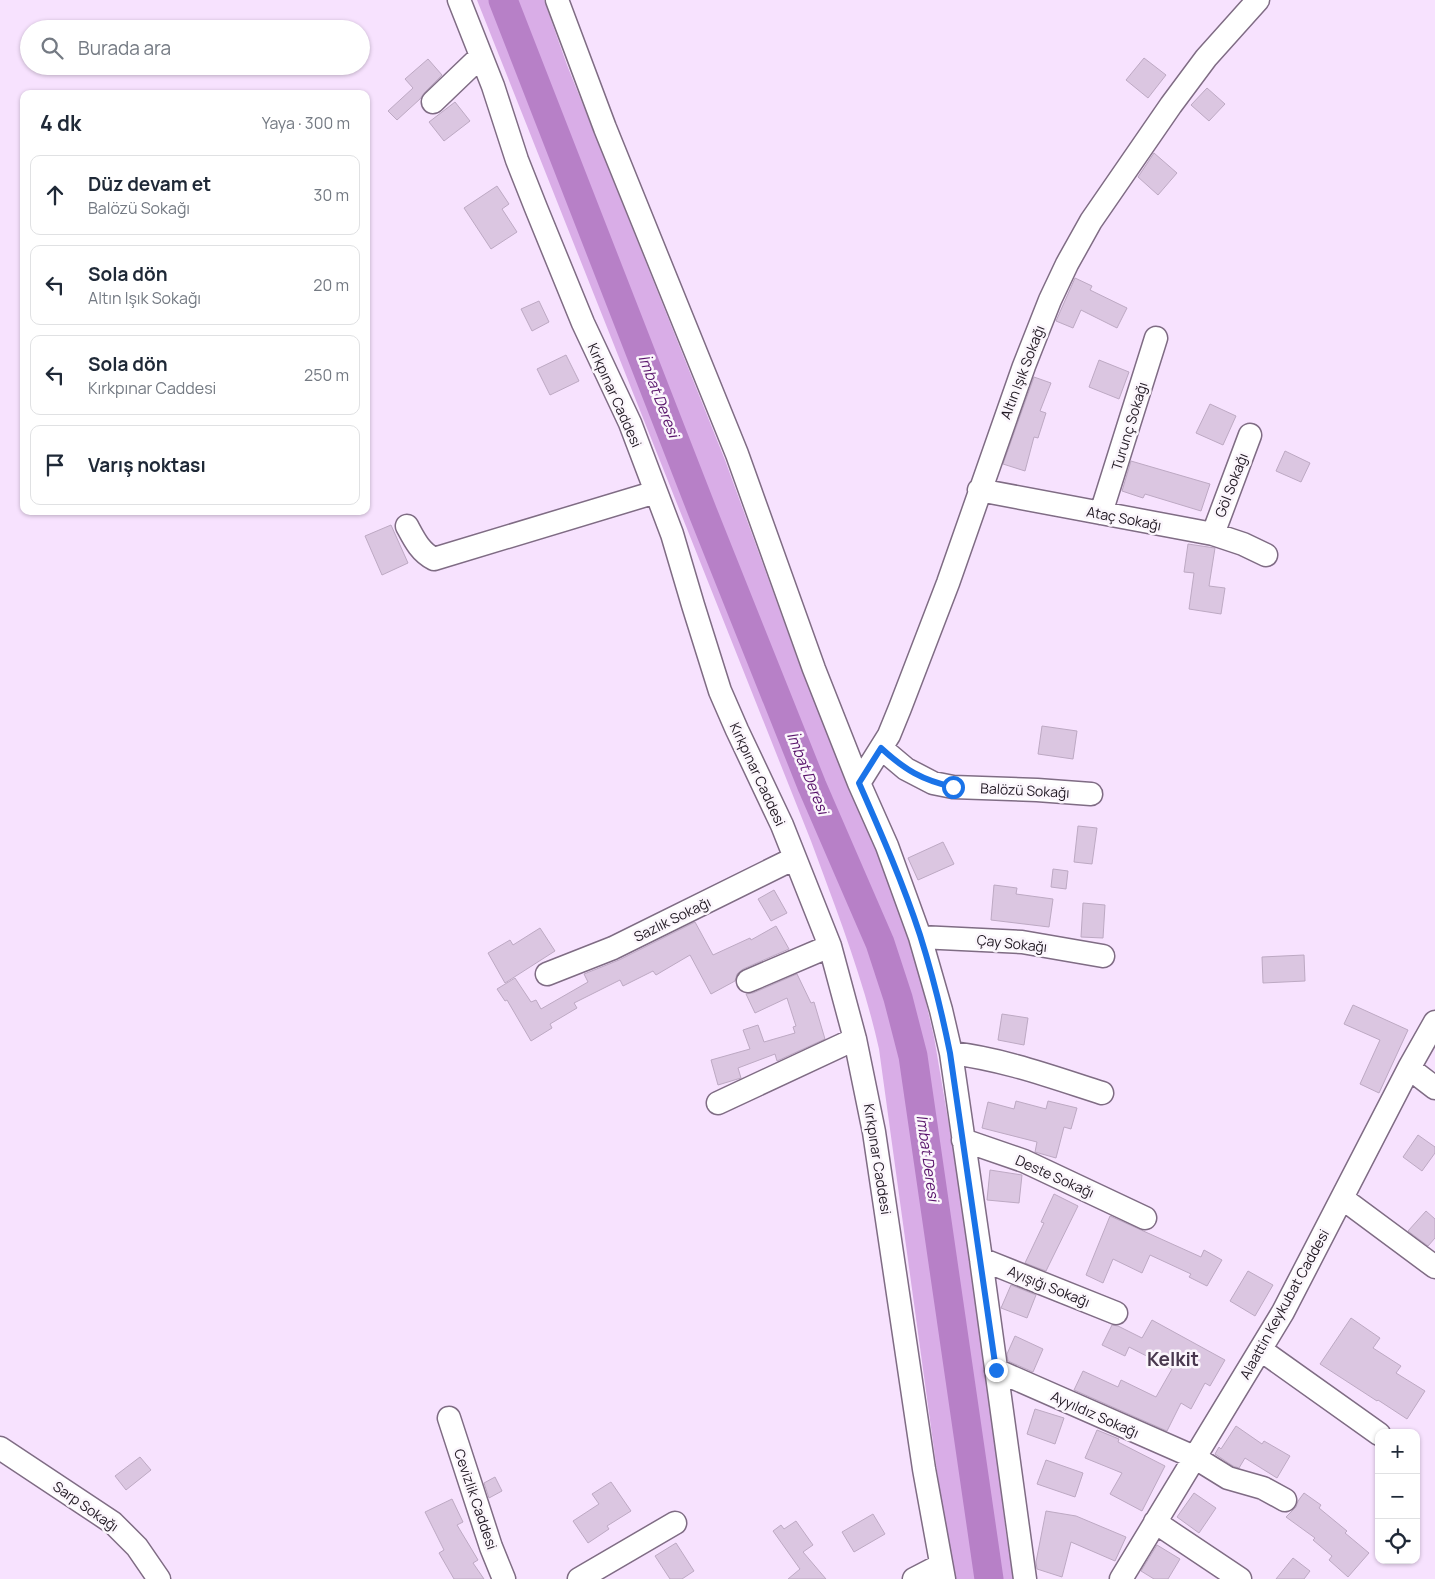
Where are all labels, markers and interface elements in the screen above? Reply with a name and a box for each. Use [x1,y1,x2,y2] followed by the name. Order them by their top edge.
[20,20,370,75] search box
[38,34,66,62] icon: search
[78,35,171,61] text: Burada ara
[40,109,81,137] text: 4 dk
[262,112,350,134] text: Yaya · 300 m
[88,171,211,197] text: Düz devam et
[41,181,69,209] icon: ahead
[314,184,349,206] text: 30 m
[88,197,190,219] text: Balözü Sokağı
[88,261,168,287] text: Sola dön
[41,271,69,299] icon: left
[313,274,349,296] text: 20 m
[88,287,201,309] text: Altın Işık Sokağı
[995,322,1049,422] street label: Altın Işık Sokağı
[583,340,647,450] street label: Kırkpınar Caddesi
[88,351,168,377] text: Sola dön
[634,352,685,443] water label: İmbat Deresi
[41,361,69,389] icon: left
[304,364,349,386] text: 250 m
[88,377,216,399] text: Kırkpınar Caddesi
[1107,380,1151,472] street label: Turunç Sokağı
[1210,450,1252,520] street label: Göl Sokağı
[41,451,69,479] icon: arrive
[88,452,206,478] text: Varış noktası
[1085,501,1163,535] street label: Ataç Sokağı
[726,719,790,829] street label: Kırkpınar Caddesi
[782,729,835,819] water label: İmbat Deresi
[942,776,965,799] route start
[980,778,1070,802] street label: Balözü Sokağı
[630,892,714,946] street label: Sazlık Sokağı
[976,930,1048,956] street label: Çay Sokağı
[860,1102,896,1216] street label: Kırkpınar Caddesi
[912,1114,945,1205] water label: İmbat Deresi
[1013,1150,1097,1202] street label: Deste Sokağı
[1235,1226,1333,1382] street label: Alaattin Keykubat Caddesi
[1005,1261,1093,1311] street label: Ayışığı Sokağı
[1147,1346,1199,1372] district label: Kelkit
[985,1359,1008,1382] route end
[1048,1386,1142,1442] street label: Ayyıldız Sokağı
[1375,1429,1420,1564] map controls
[1375,1429,1420,1474] button: +
[450,1446,502,1552] street label: Cevizlik Caddesi
[1375,1474,1420,1519] button: −
[50,1476,122,1536] street label: Sarp Sokağı
[1375,1519,1420,1564] button: locate

